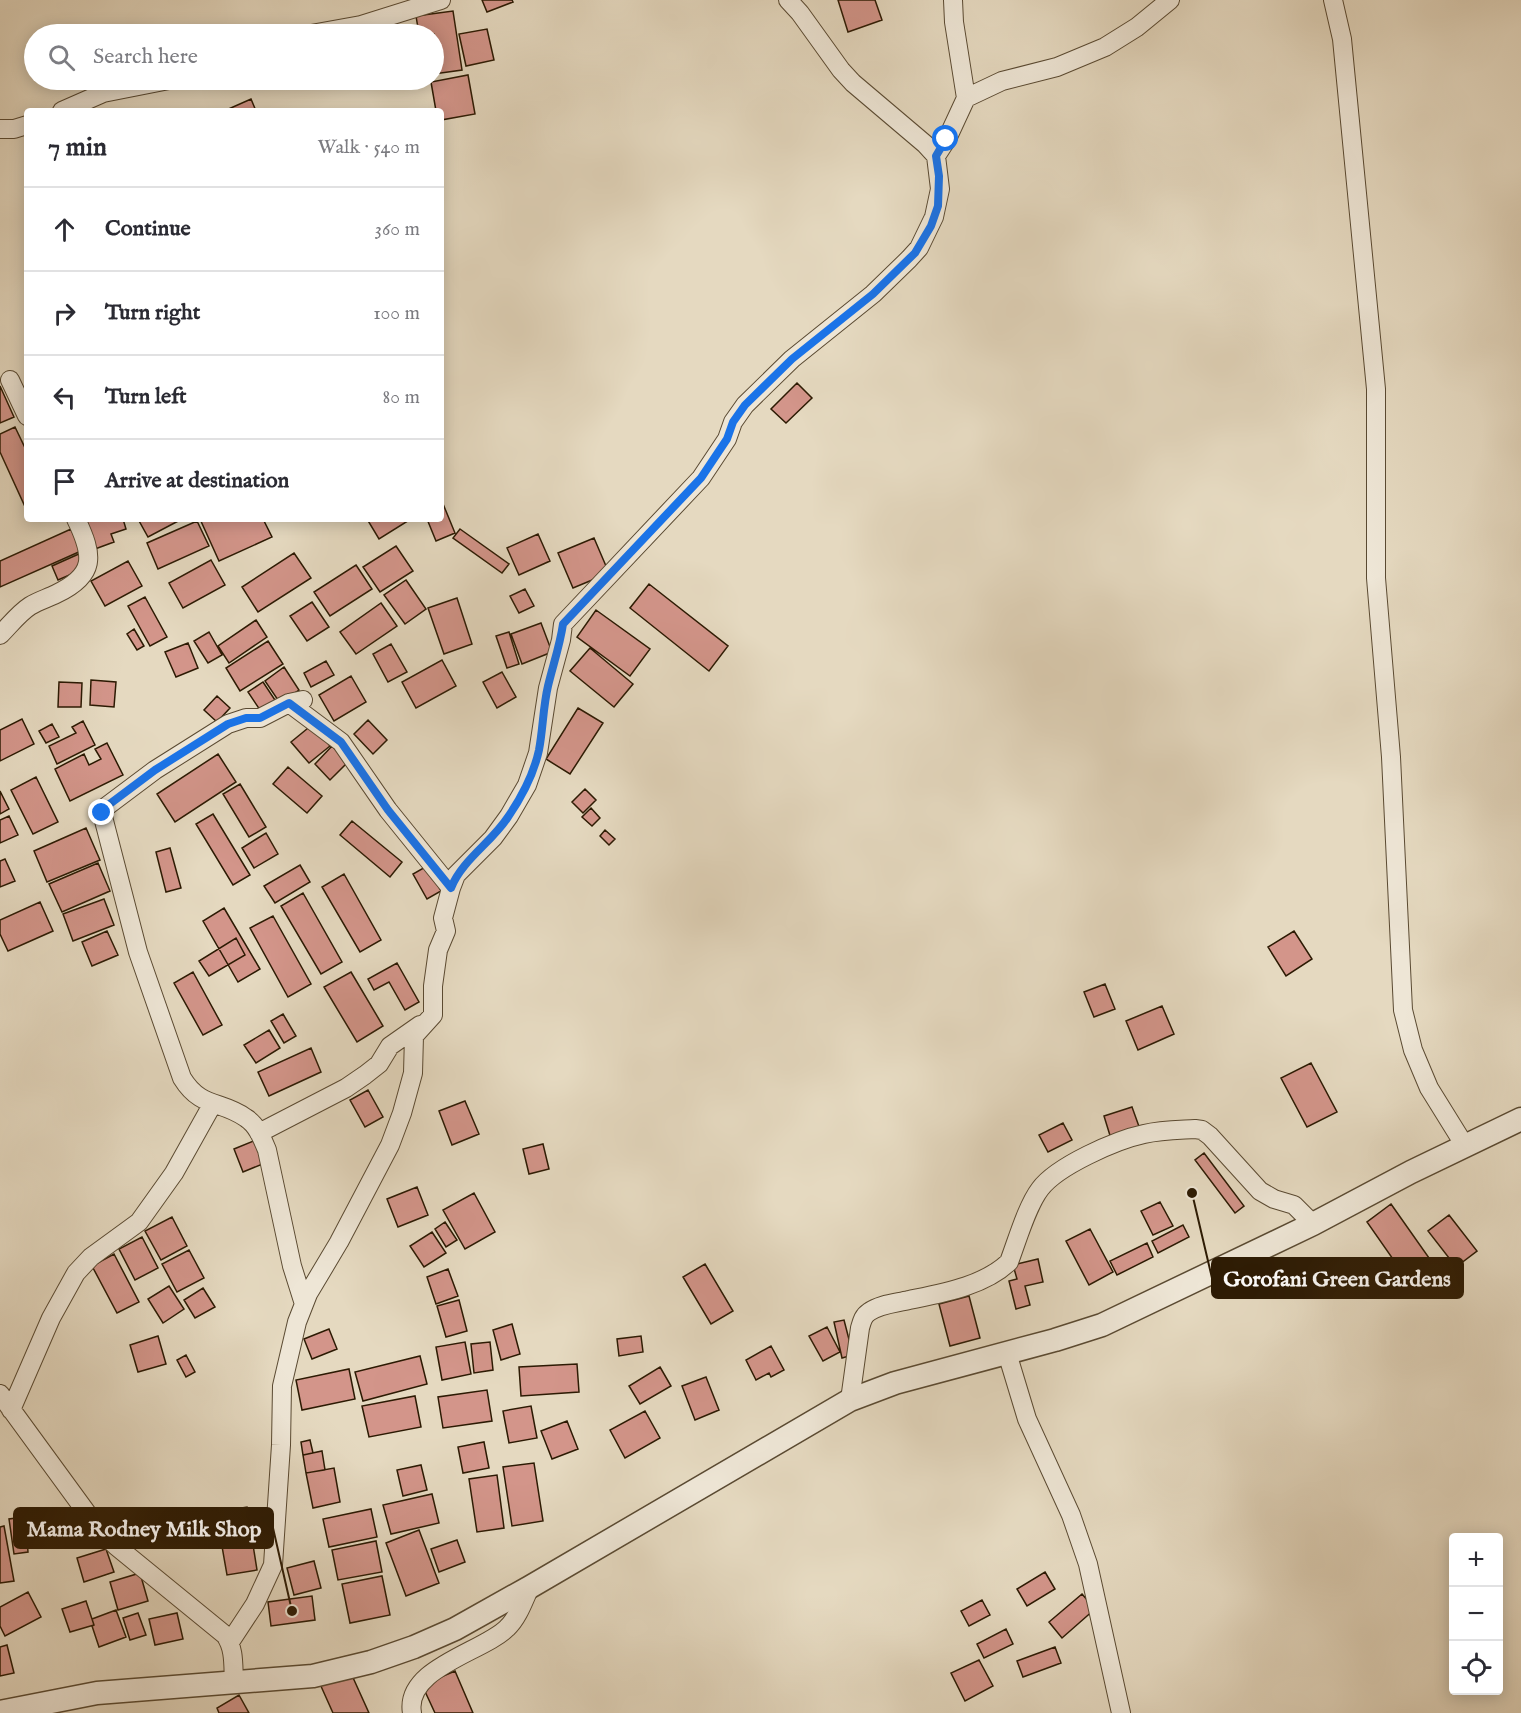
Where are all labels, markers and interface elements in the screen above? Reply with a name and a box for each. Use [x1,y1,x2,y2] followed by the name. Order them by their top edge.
[24,24,444,90] search box
[45,41,78,74] icon: search
[93,43,198,71] text: Search here
[932,125,958,151] route start
[48,131,107,164] text: 7 min
[318,135,420,160] text: Walk · 540 m
[48,213,81,246] icon: ahead
[105,215,191,243] text: Continue
[374,217,420,242] text: 360 m
[48,297,81,330] icon: right
[105,299,200,327] text: Turn right
[373,301,420,326] text: 100 m
[48,381,81,414] icon: left
[105,383,187,411] text: Turn left
[383,385,420,410] text: 80 m
[48,465,81,498] icon: arrive
[105,467,289,495] text: Arrive at destination
[88,799,114,825] route end
[1212,1258,1463,1298] callout: Gorofani Green Gardens
[1223,1266,1451,1294] text: Gorofani Green Gardens
[14,1508,273,1548] callout: Mama Rodney Milk Shop
[26,1516,262,1544] text: Mama Rodney Milk Shop
[1449,1533,1503,1695] map controls
[1449,1533,1503,1587] button: +
[1449,1587,1503,1641] button: −
[1449,1641,1503,1695] button: locate

